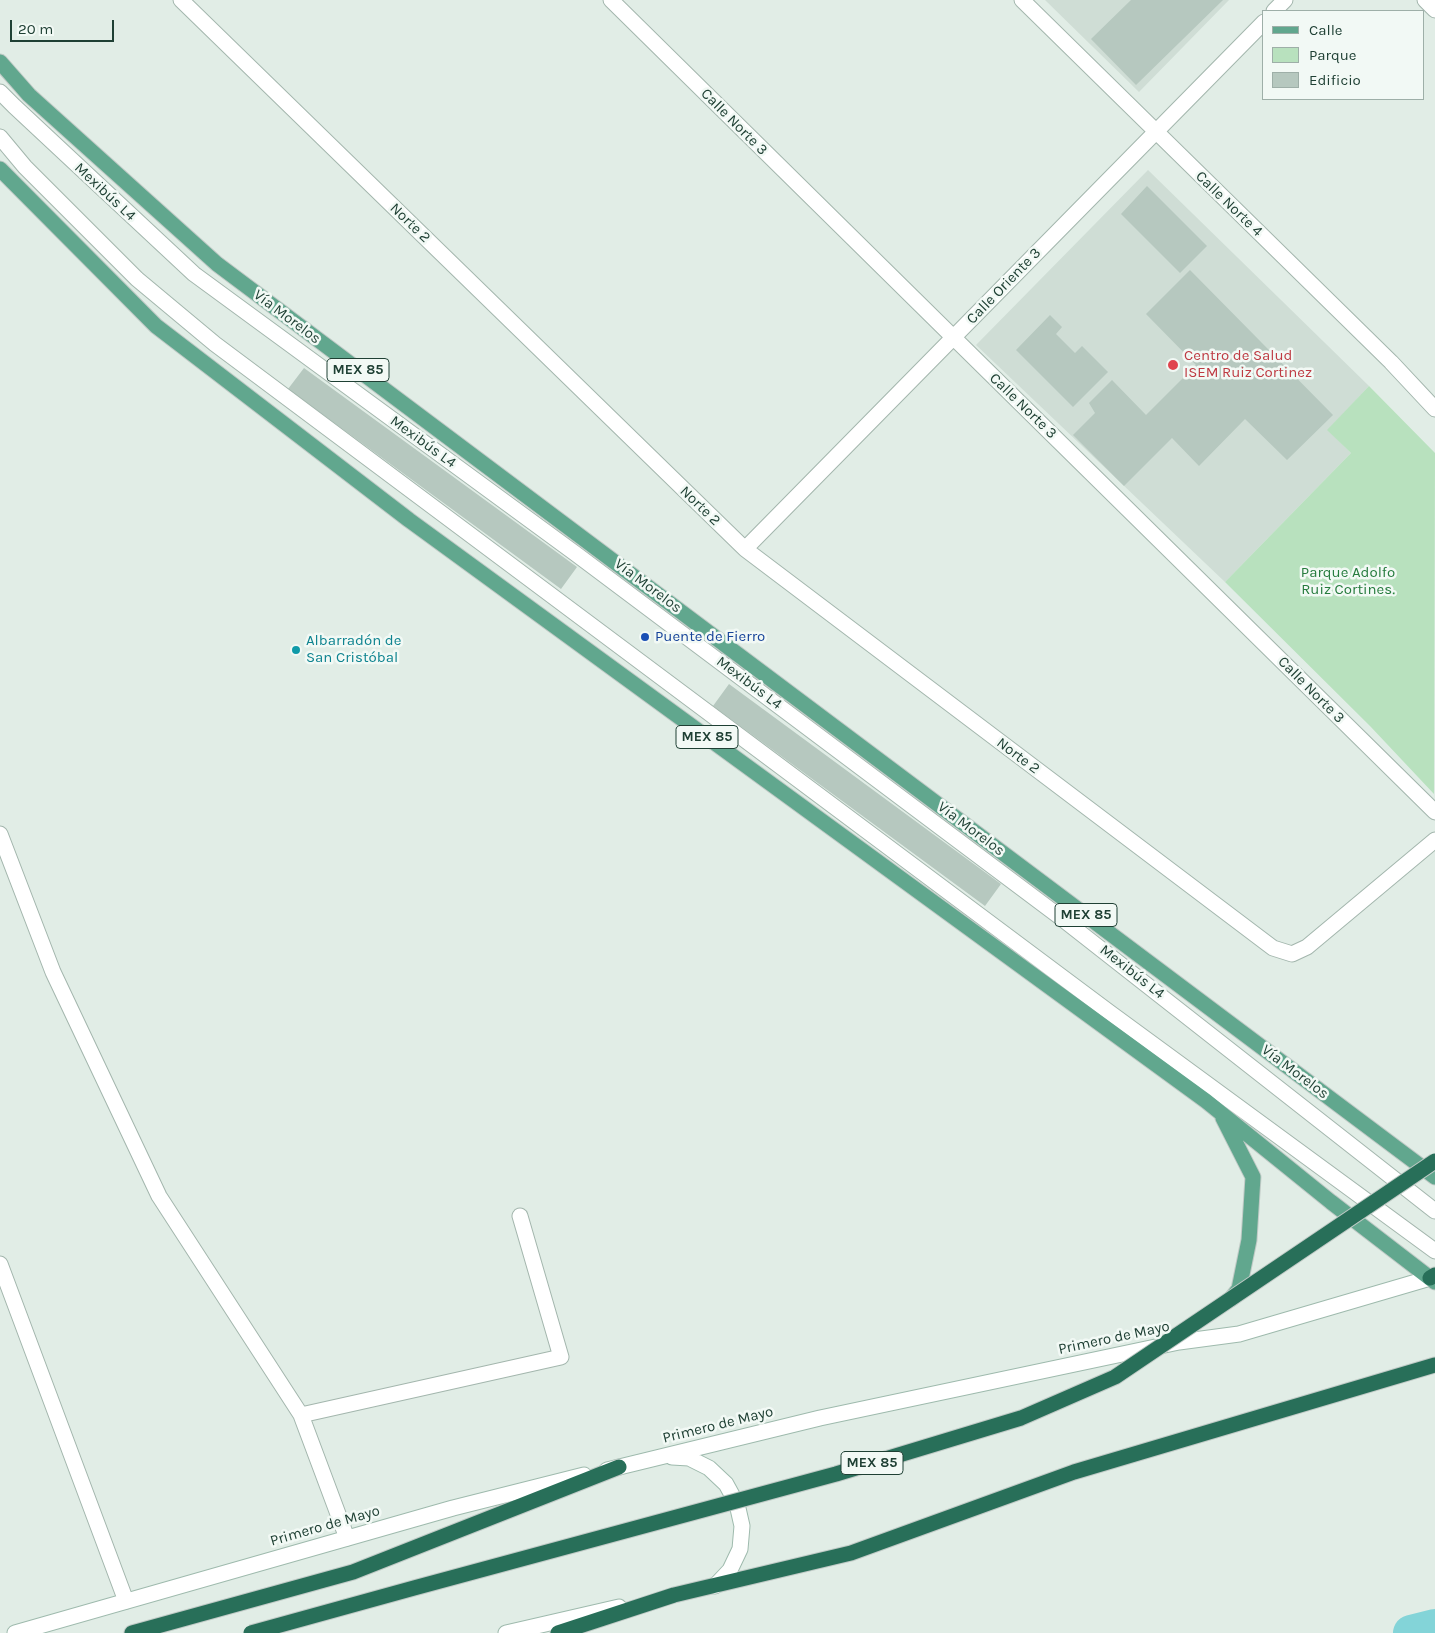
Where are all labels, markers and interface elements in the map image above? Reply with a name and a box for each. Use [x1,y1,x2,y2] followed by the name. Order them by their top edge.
[12,10,116,42] scale bar
[1262,10,1425,100] legend
[18,20,53,38] text: 20 m
[1309,21,1343,39] text: Calle
[1309,46,1357,64] text: Parque
[1309,71,1361,89] text: Edificio
[697,85,771,159] street label: Calle Norte 3
[71,159,139,225] street label: Mexibús L4
[1192,168,1266,240] street label: Calle Norte 4
[386,199,434,247] street label: Norte 2
[963,244,1045,328] street label: Calle Oriente 3
[250,286,324,348] street label: Vía Morelos
[1184,347,1312,382] place label: Centro de Salud ISEM Ruiz Cortinez
[327,358,389,382] road number: MEX 85
[1166,358,1180,372] marker: Centro de Salud ISEM Ruiz Cortinez
[986,369,1060,443] street label: Calle Norte 3
[386,412,460,472] street label: Mexibús L4
[676,482,724,530] street label: Norte 2
[611,555,685,617] street label: Vía Morelos
[1301,564,1395,599] park label: Parque Adolfo Ruiz Cortines.
[655,628,765,646] place label: Puente de Fierro
[639,631,651,643] marker: Puente de Fierro
[306,632,401,667] place label: Albarradón de San Cristóbal
[290,644,302,656] marker: Albarradón de San Cristóbal
[713,653,785,713] street label: Mexibús L4
[1274,653,1348,727] street label: Calle Norte 3
[676,726,738,749] road number: MEX 85
[993,734,1043,778] street label: Norte 2
[934,798,1008,860] street label: Vía Morelos
[1055,904,1117,926] road number: MEX 85
[1096,941,1168,1003] street label: Mexibús L4
[1258,1041,1332,1103] street label: Vía Morelos
[1057,1317,1171,1359] street label: Primero de Mayo
[661,1403,775,1447] street label: Primero de Mayo
[841,1452,903,1475] road number: MEX 85
[268,1502,382,1550] street label: Primero de Mayo

